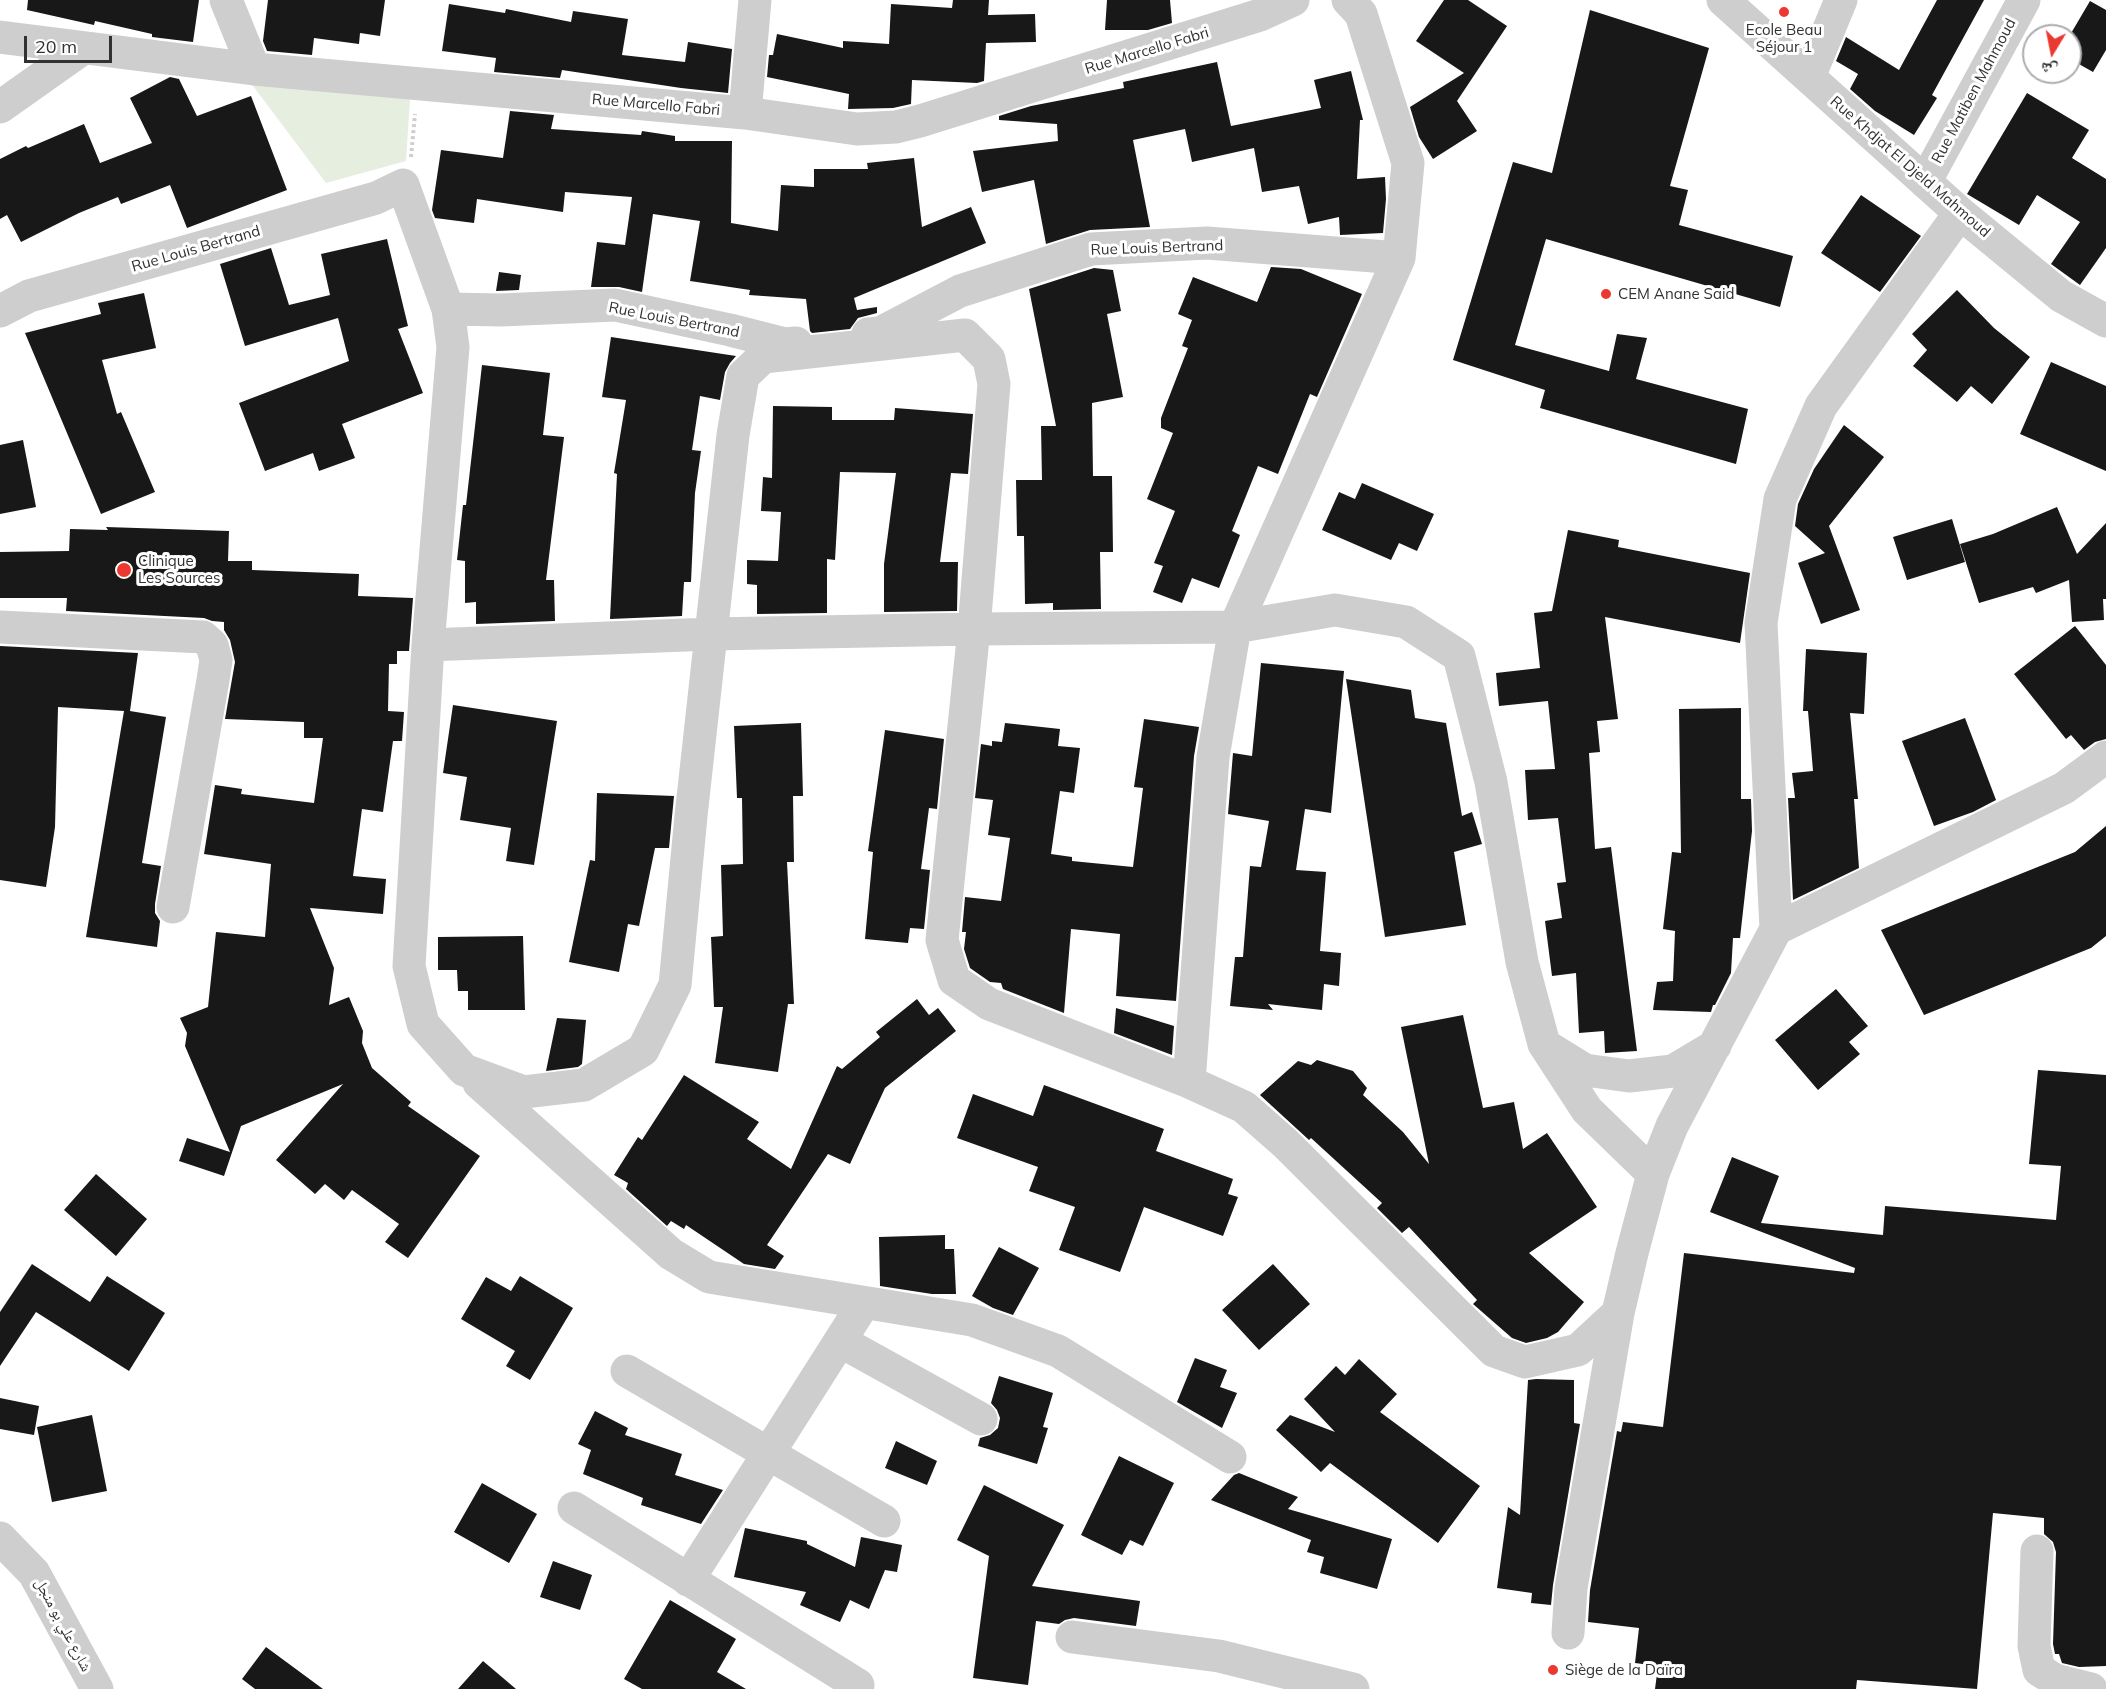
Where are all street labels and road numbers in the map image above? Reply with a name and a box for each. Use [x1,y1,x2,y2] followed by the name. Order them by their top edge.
[1928,15,2020,167] street label: Rue Matiben Mahmoud
[1083,24,1211,78] street label: Rue Marcello Fabri
[591,90,721,120] street label: Rue Marcello Fabri
[1826,93,1994,241] street label: Rue Khdjat El Djeld Mahmoud
[130,222,262,276] street label: Rue Louis Bertrand
[1090,237,1224,259] street label: Rue Louis Bertrand
[607,298,741,342] street label: Rue Louis Bertrand
[31,1575,95,1675] street label: شارع علي بو منجل

